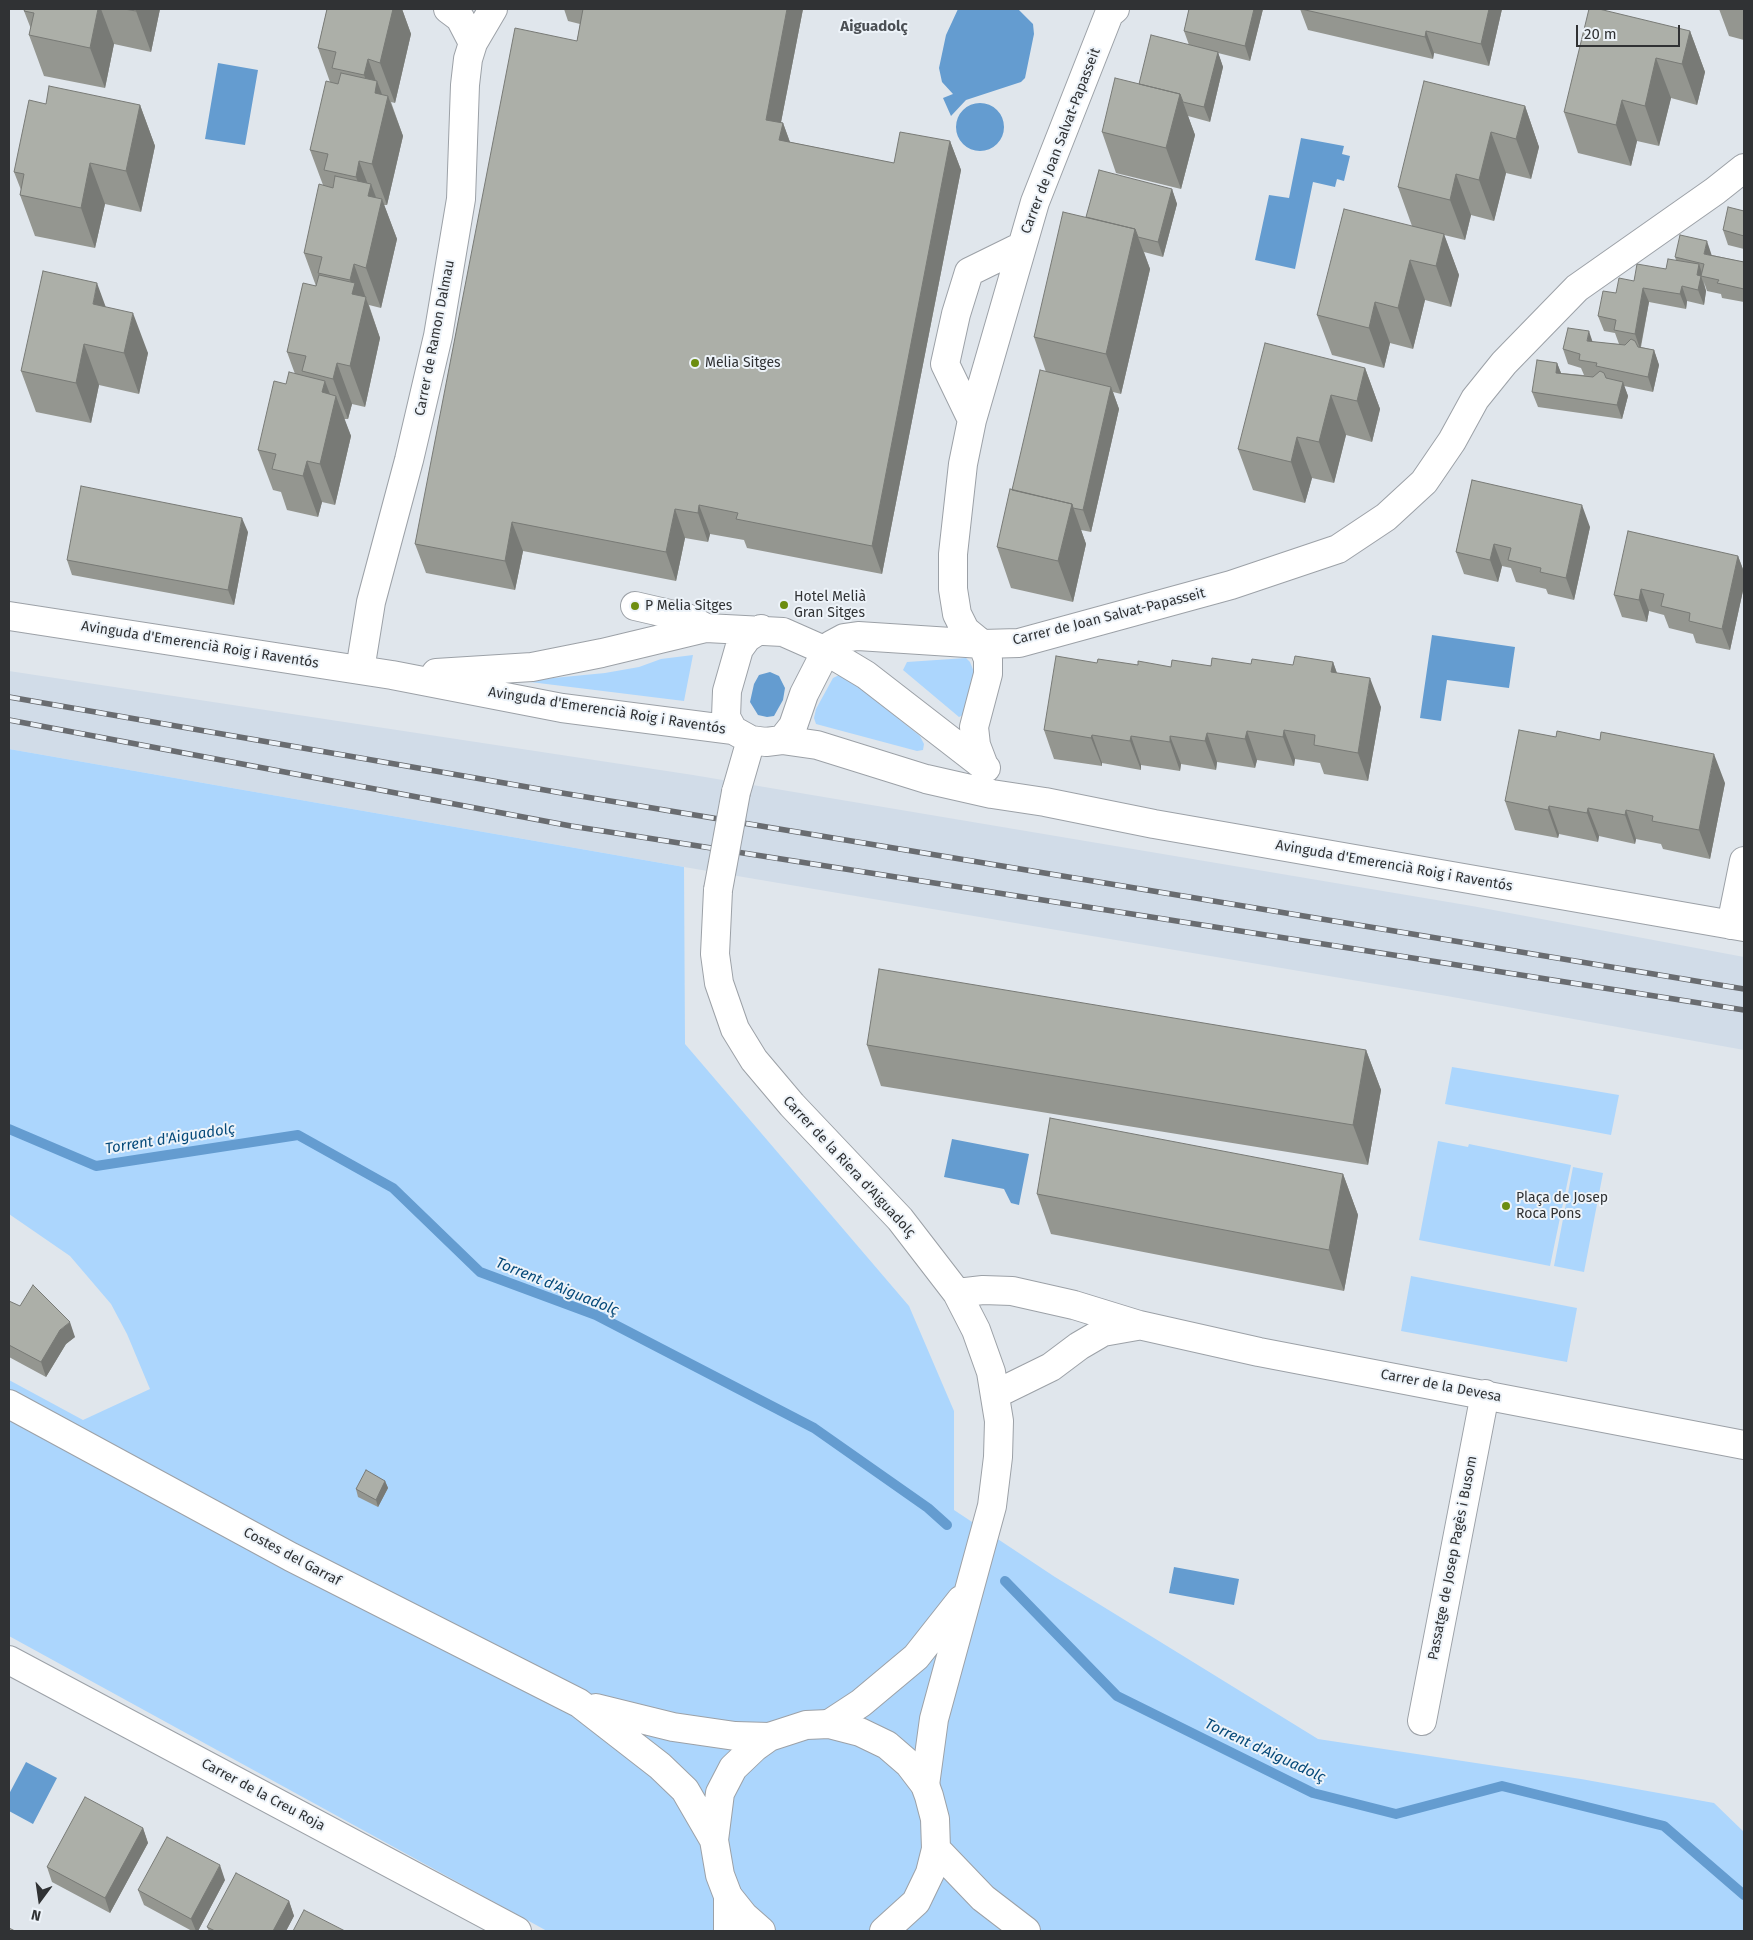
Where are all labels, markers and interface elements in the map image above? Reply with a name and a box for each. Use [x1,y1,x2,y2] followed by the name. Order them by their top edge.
[1578,15,1682,47] scale bar
[840,18,908,36] district label: Aiguadolç
[1584,25,1617,43] text: 20 m
[1018,46,1104,236] street label: Carrer de Joan Salvat-Papasseit
[412,259,458,417] street label: Carrer de Ramon Dalmau
[705,355,781,371] place label: Melia Sitges
[689,357,701,369] marker: Melia Sitges
[1011,585,1207,649] street label: Carrer de Joan Salvat-Papasseit
[794,589,866,622] place label: Hotel Melià Gran Sitges
[645,598,732,614] place label: P Melia Sitges
[778,599,790,611] marker: Hotel Melià Gran Sitges
[629,600,641,612] marker: P Melia Sitges
[80,618,320,672] street label: Avinguda d'Emerencià Roig i Raventós
[487,684,727,738] street label: Avinguda d'Emerencià Roig i Raventós
[1274,837,1514,895] street label: Avinguda d'Emerencià Roig i Raventós
[779,1093,919,1241] street label: Carrer de la Riera d'Aiguadolç
[104,1120,236,1158] water label: Torrent d'Aiguadolç
[1516,1190,1608,1222] place label: Plaça de Josep Roca Pons
[1500,1200,1512,1212] marker: Plaça de Josep Roca Pons
[493,1254,621,1320] water label: Torrent d'Aiguadolç
[1379,1366,1503,1406] street label: Carrer de la Devesa
[1425,1454,1481,1662] street label: Passatge de Josep Pagès i Busom
[240,1524,344,1590] street label: Costes del Garraf
[1202,1715,1328,1787] water label: Torrent d'Aiguadolç
[198,1755,328,1835] street label: Carrer de la Creu Roja
[15,1875,65,1925] north arrow
[30,1906,43,1924] text: N

